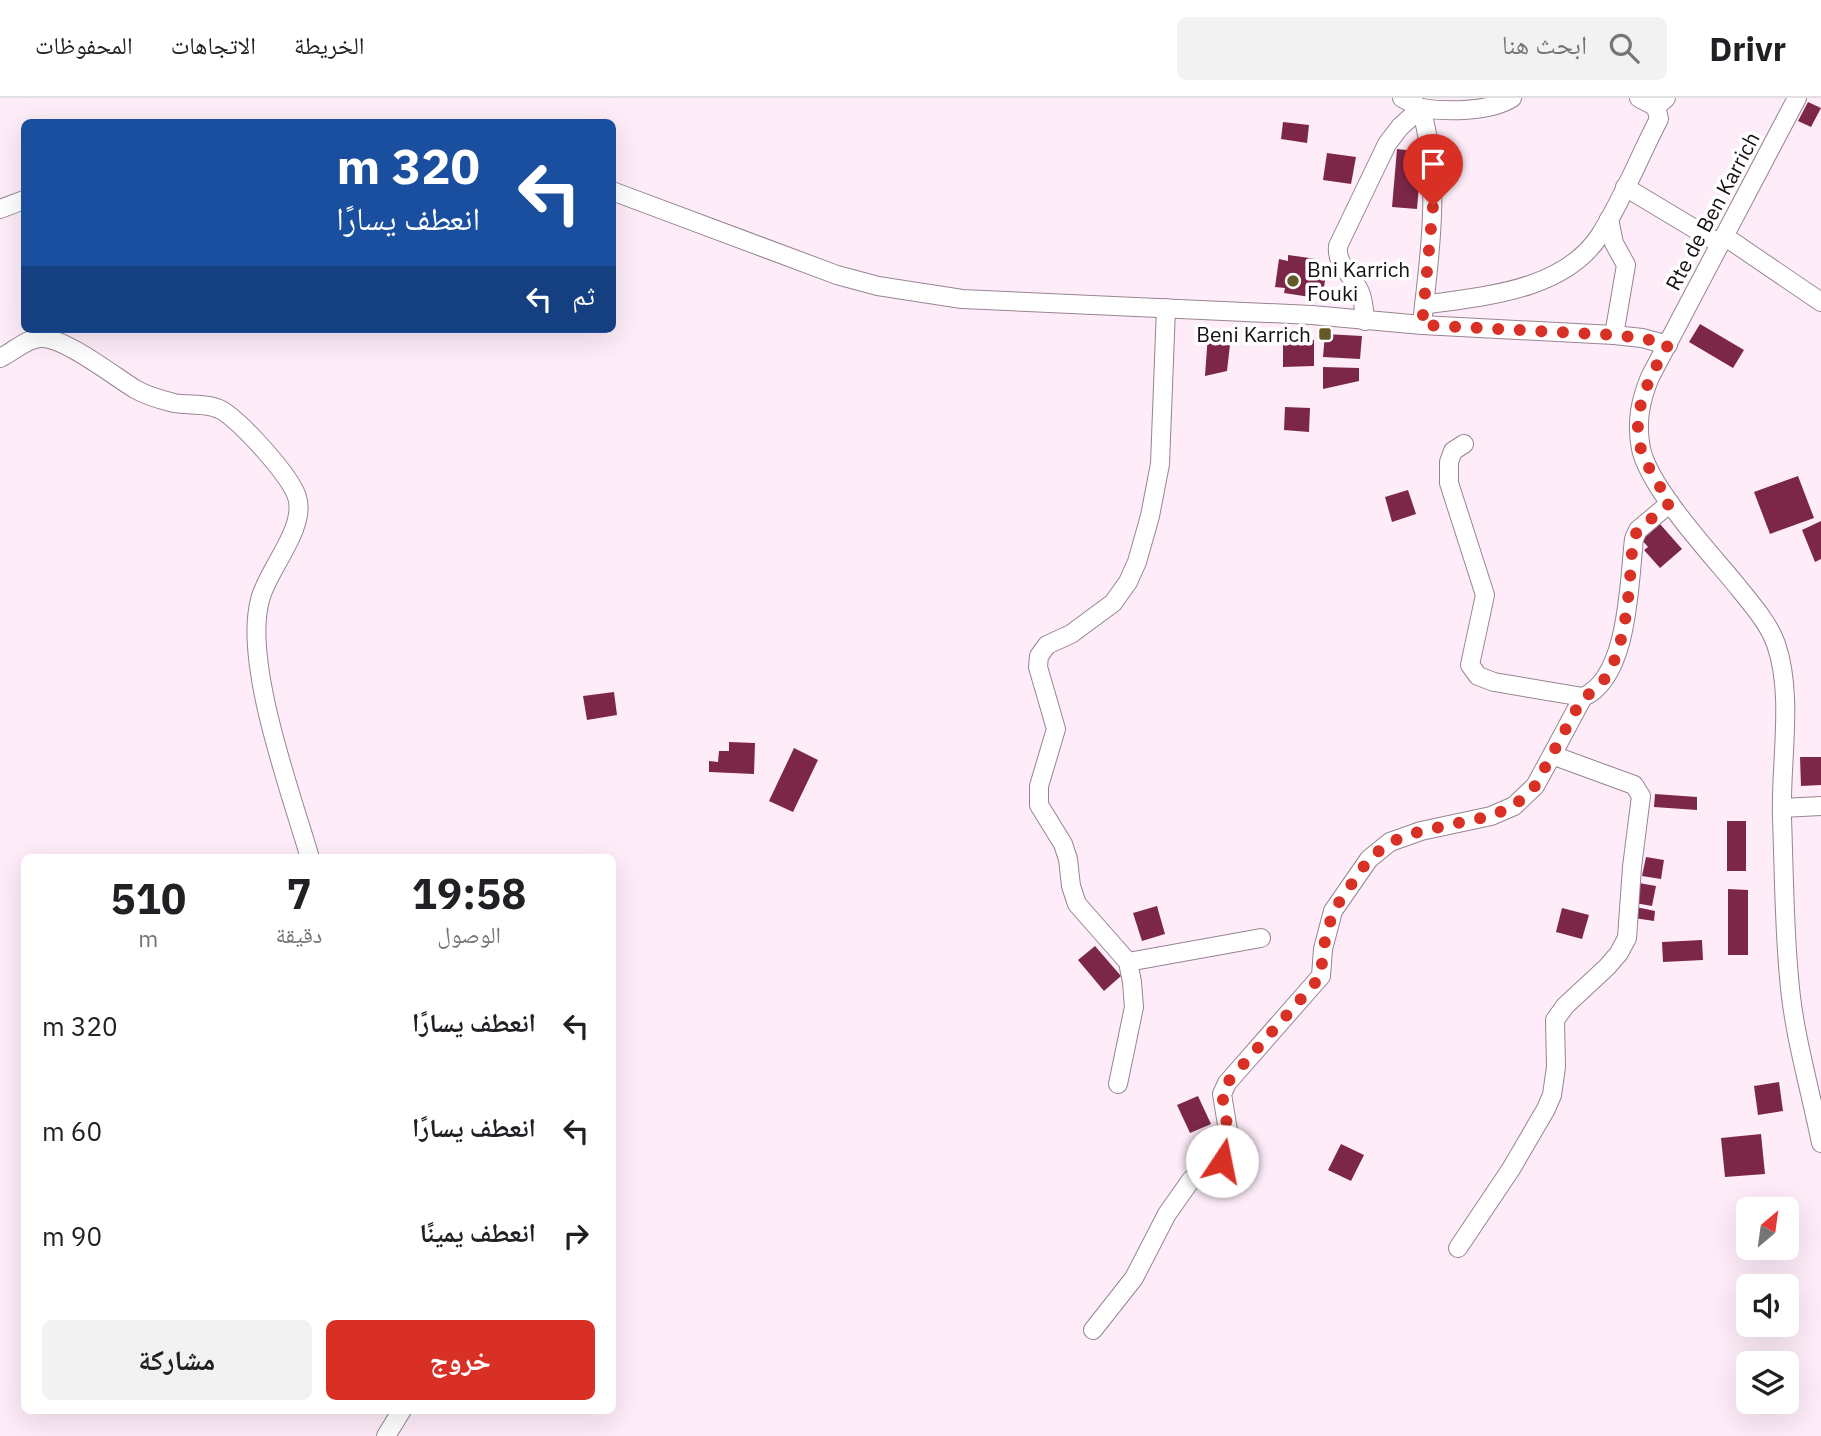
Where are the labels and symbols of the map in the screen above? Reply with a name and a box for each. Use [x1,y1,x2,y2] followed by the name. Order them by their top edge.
[1658,127,1766,295] street label: Rte de Ben Karrich
[1403,134,1463,206] pin
[1307,255,1410,307] place label: Bni Karrich Fouki
[1285,273,1301,289] marker: Bni Karrich Fouki
[1196,320,1311,348] place label: Beni Karrich
[1317,326,1333,342] marker: Beni Karrich
[1185,1124,1259,1198] position arrow
[1736,1197,1799,1260] north arrow

